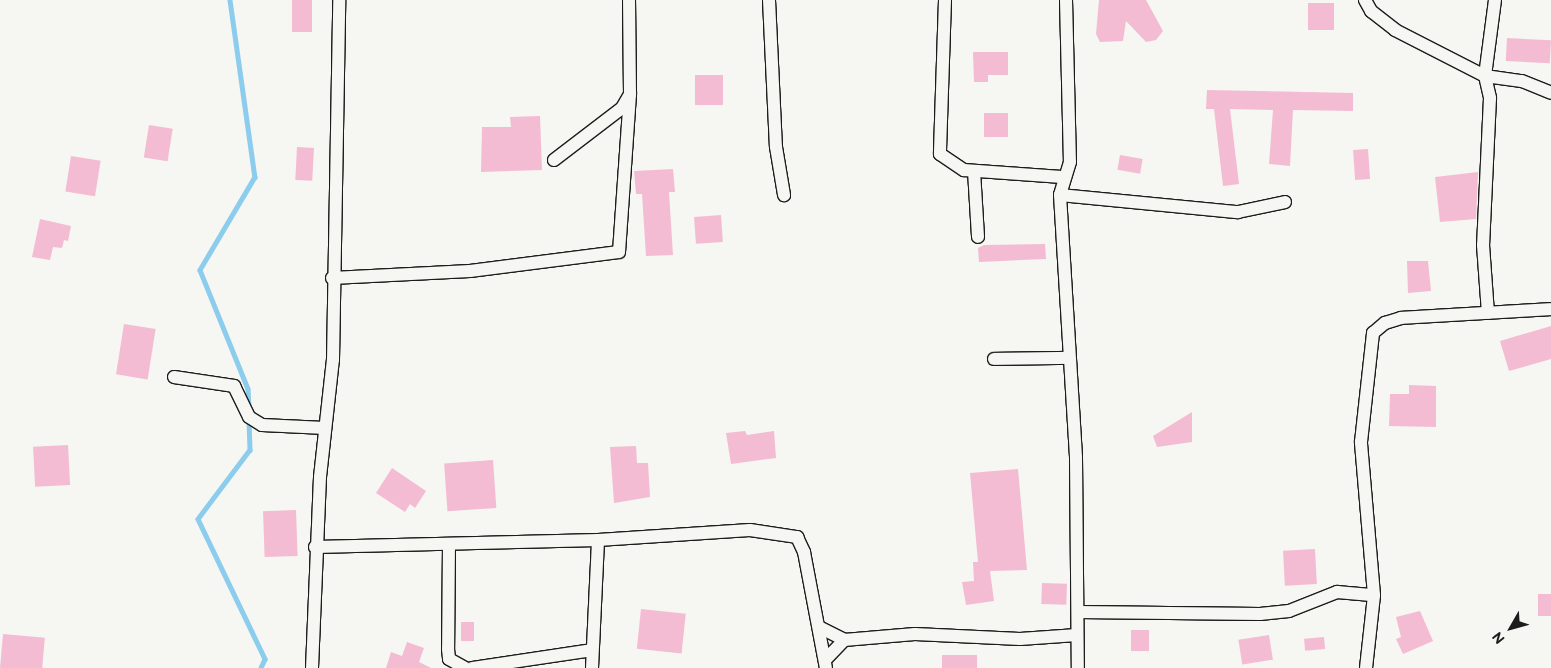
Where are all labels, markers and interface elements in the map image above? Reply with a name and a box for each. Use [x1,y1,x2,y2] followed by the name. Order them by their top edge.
[1486,603,1536,653] north arrow
[1489,628,1509,647] text: N

